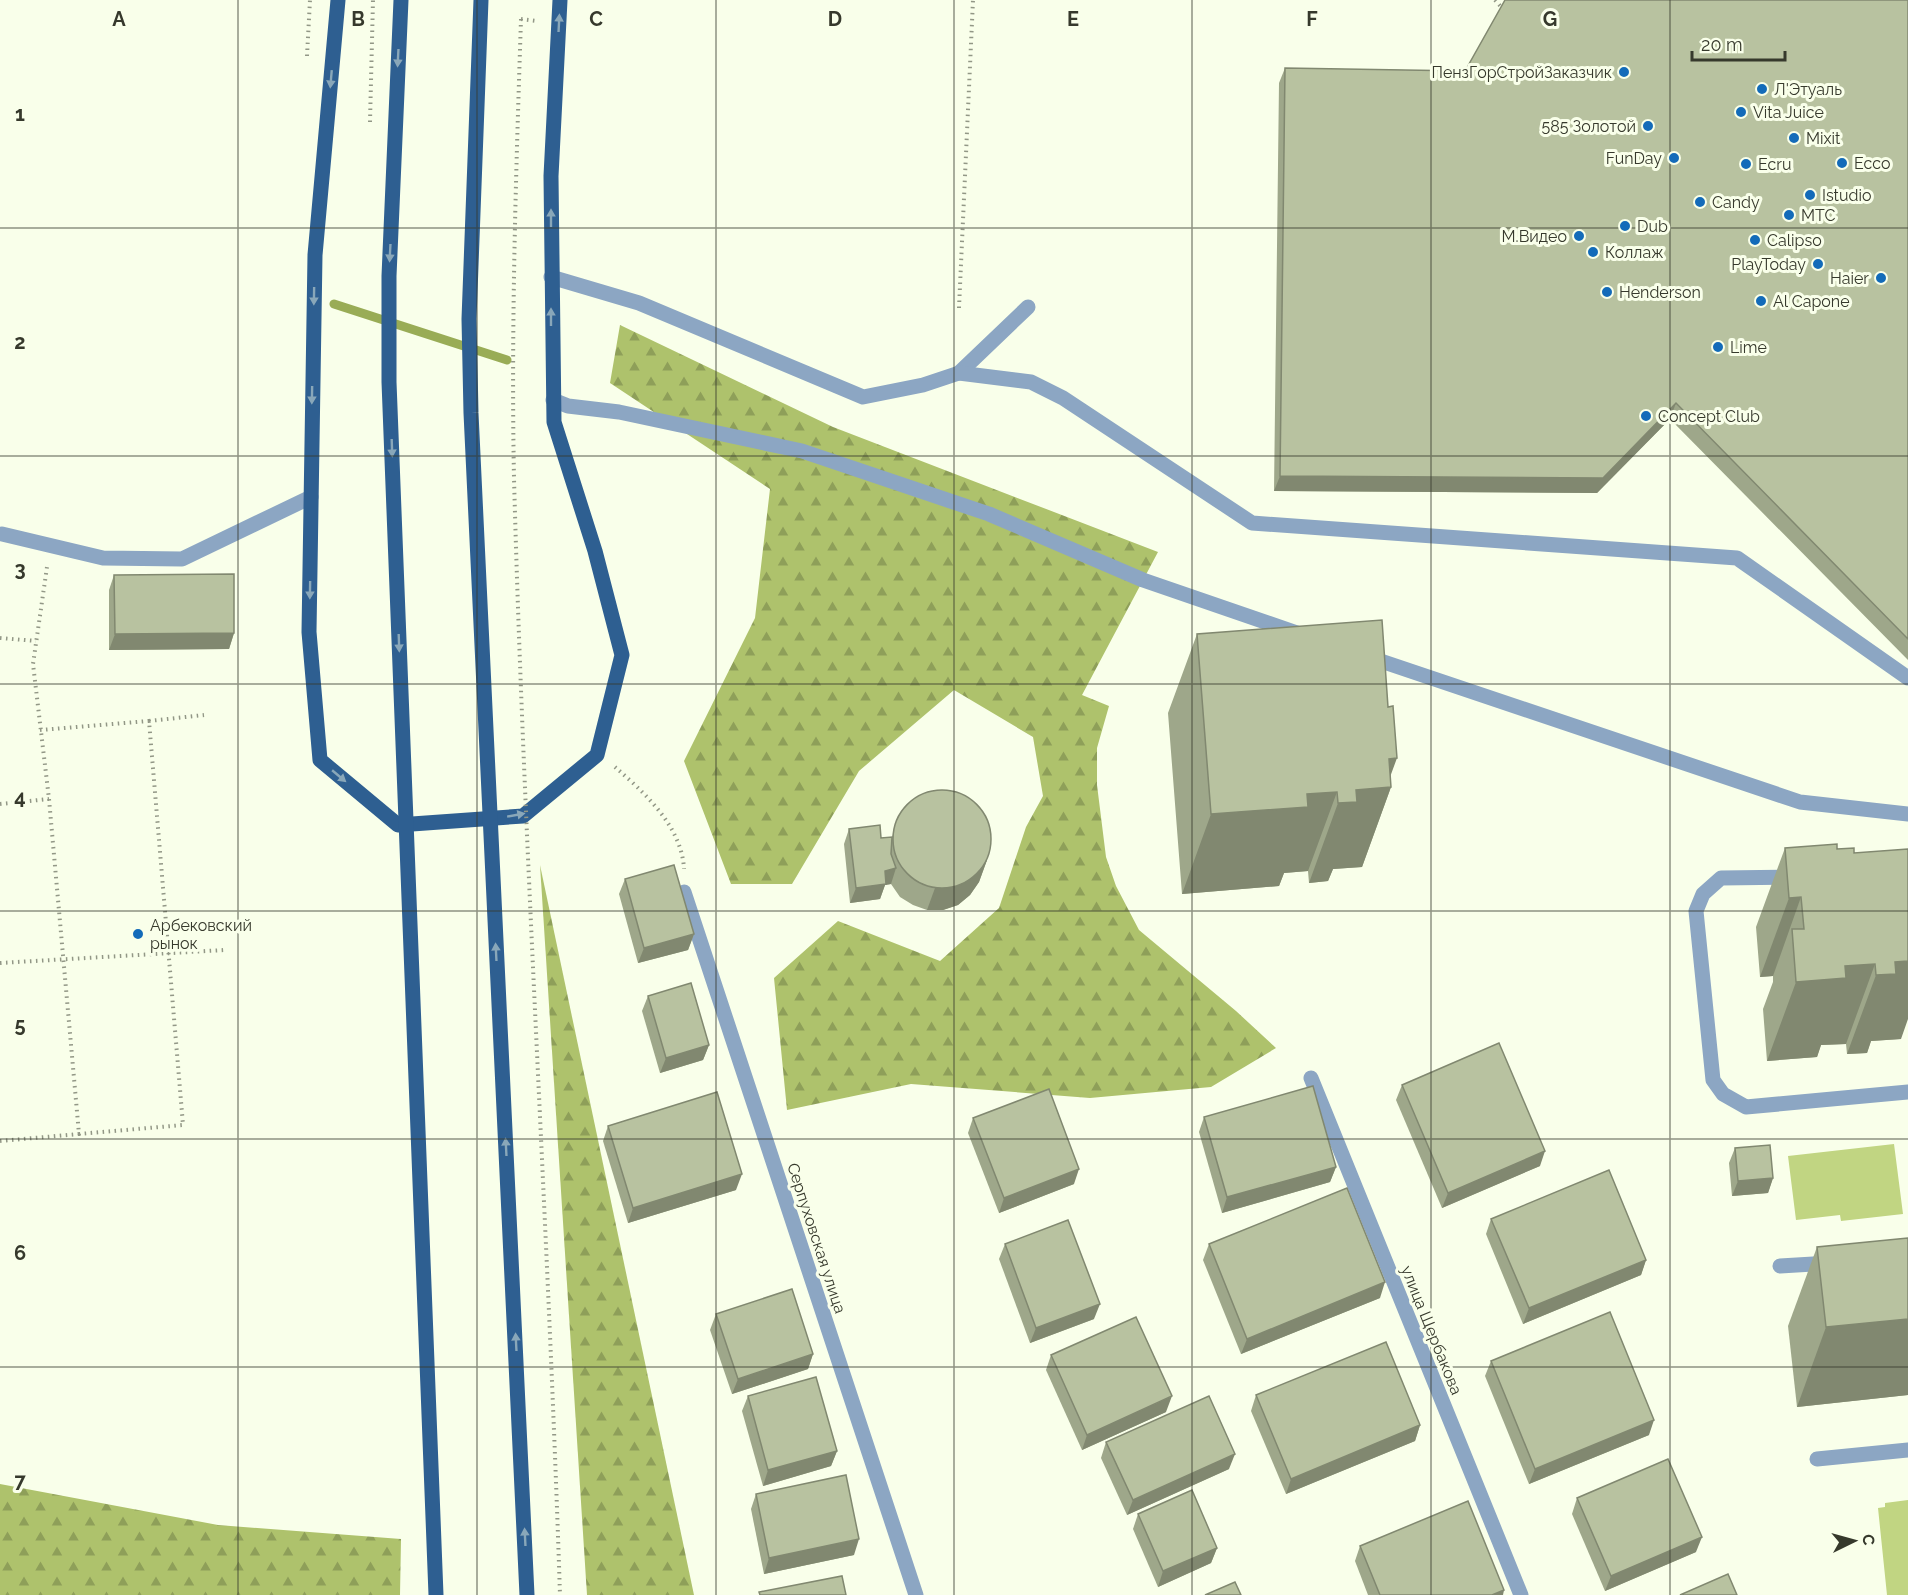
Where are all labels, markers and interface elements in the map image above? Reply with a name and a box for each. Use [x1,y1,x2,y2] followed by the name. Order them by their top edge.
[112,7,126,31] text: A
[351,7,365,31] text: B
[589,7,603,31] text: C
[828,7,842,31] text: D
[1067,7,1079,31] text: E
[1306,7,1318,31] text: F
[1543,7,1557,31] text: G
[554,14,563,33] one-way arrow
[1692,24,1785,62] scale bar
[1701,34,1743,55] text: 20 m
[394,49,403,68] one-way arrow
[1431,63,1612,82] place label: ПензГорСтройЗаказчик
[1617,65,1631,79] marker: ПензГорСтройЗаказчик
[326,70,336,89] one-way arrow
[1774,80,1842,99] place label: Л'Этуаль
[1755,82,1769,96] marker: Л'Этуаль
[15,102,25,126] text: 1
[1753,103,1824,122] place label: Vita Juice
[1734,105,1748,119] marker: Vita Juice
[1541,117,1636,136] place label: 585 Золотой
[1641,119,1655,133] marker: 585 Золотой
[1806,129,1841,148] place label: Mixit
[1787,131,1801,145] marker: Mixit
[1606,149,1662,168] place label: FunDay
[1667,151,1681,165] marker: FunDay
[1854,154,1890,173] place label: Ecco
[1758,155,1791,174] place label: Ecru
[1835,156,1849,170] marker: Ecco
[1739,157,1753,171] marker: Ecru
[1822,186,1871,205] place label: Istudio
[1803,188,1817,202] marker: Istudio
[1712,193,1760,212] place label: Candy
[1693,195,1707,209] marker: Candy
[1801,206,1835,225] place label: МТС
[1782,208,1796,222] marker: МТС
[546,209,556,228] one-way arrow
[1637,217,1668,236] place label: Dub
[1618,219,1632,233] marker: Dub
[1502,227,1567,246] place label: М.Видео
[1572,229,1586,243] marker: М.Видео
[1767,231,1822,250] place label: Calipso
[1748,233,1762,247] marker: Calipso
[1605,243,1664,262] place label: Коллаж
[385,244,394,263] one-way arrow
[1586,245,1600,259] marker: Коллаж
[1731,255,1806,274] place label: PlayToday
[1811,257,1825,271] marker: PlayToday
[1830,269,1869,288] place label: Haier
[1874,271,1888,285] marker: Haier
[1619,283,1701,302] place label: Henderson
[1600,285,1614,299] marker: Henderson
[309,286,319,305] one-way arrow
[1773,292,1850,311] place label: Al Capone
[1754,294,1768,308] marker: Al Capone
[547,307,556,326] one-way arrow
[14,330,26,354] text: 2
[1730,338,1767,357] place label: Lime
[1711,340,1725,354] marker: Lime
[307,386,317,405] one-way arrow
[1658,407,1760,426] place label: Concept Club
[1639,409,1653,423] marker: Concept Club
[387,439,396,458] one-way arrow
[14,557,26,581] text: 3
[305,581,315,600] one-way arrow
[395,634,404,653] one-way arrow
[332,769,347,782] one-way arrow
[14,785,26,809] text: 4
[507,811,526,820] one-way arrow
[150,916,252,953] place label: Арбековский рынок
[131,927,145,941] marker: Арбековский рынок
[491,943,501,962] one-way arrow
[14,1013,26,1037] text: 5
[501,1138,510,1157] one-way arrow
[783,1160,850,1316] street label: Серпуховская улица
[14,1241,26,1265] text: 6
[1397,1263,1466,1398] street label: улица Щербакова
[511,1332,520,1351] one-way arrow
[14,1469,26,1493] text: 7
[1824,1511,1884,1571] north arrow
[521,1527,530,1546] one-way arrow
[1859,1533,1878,1546] text: С

